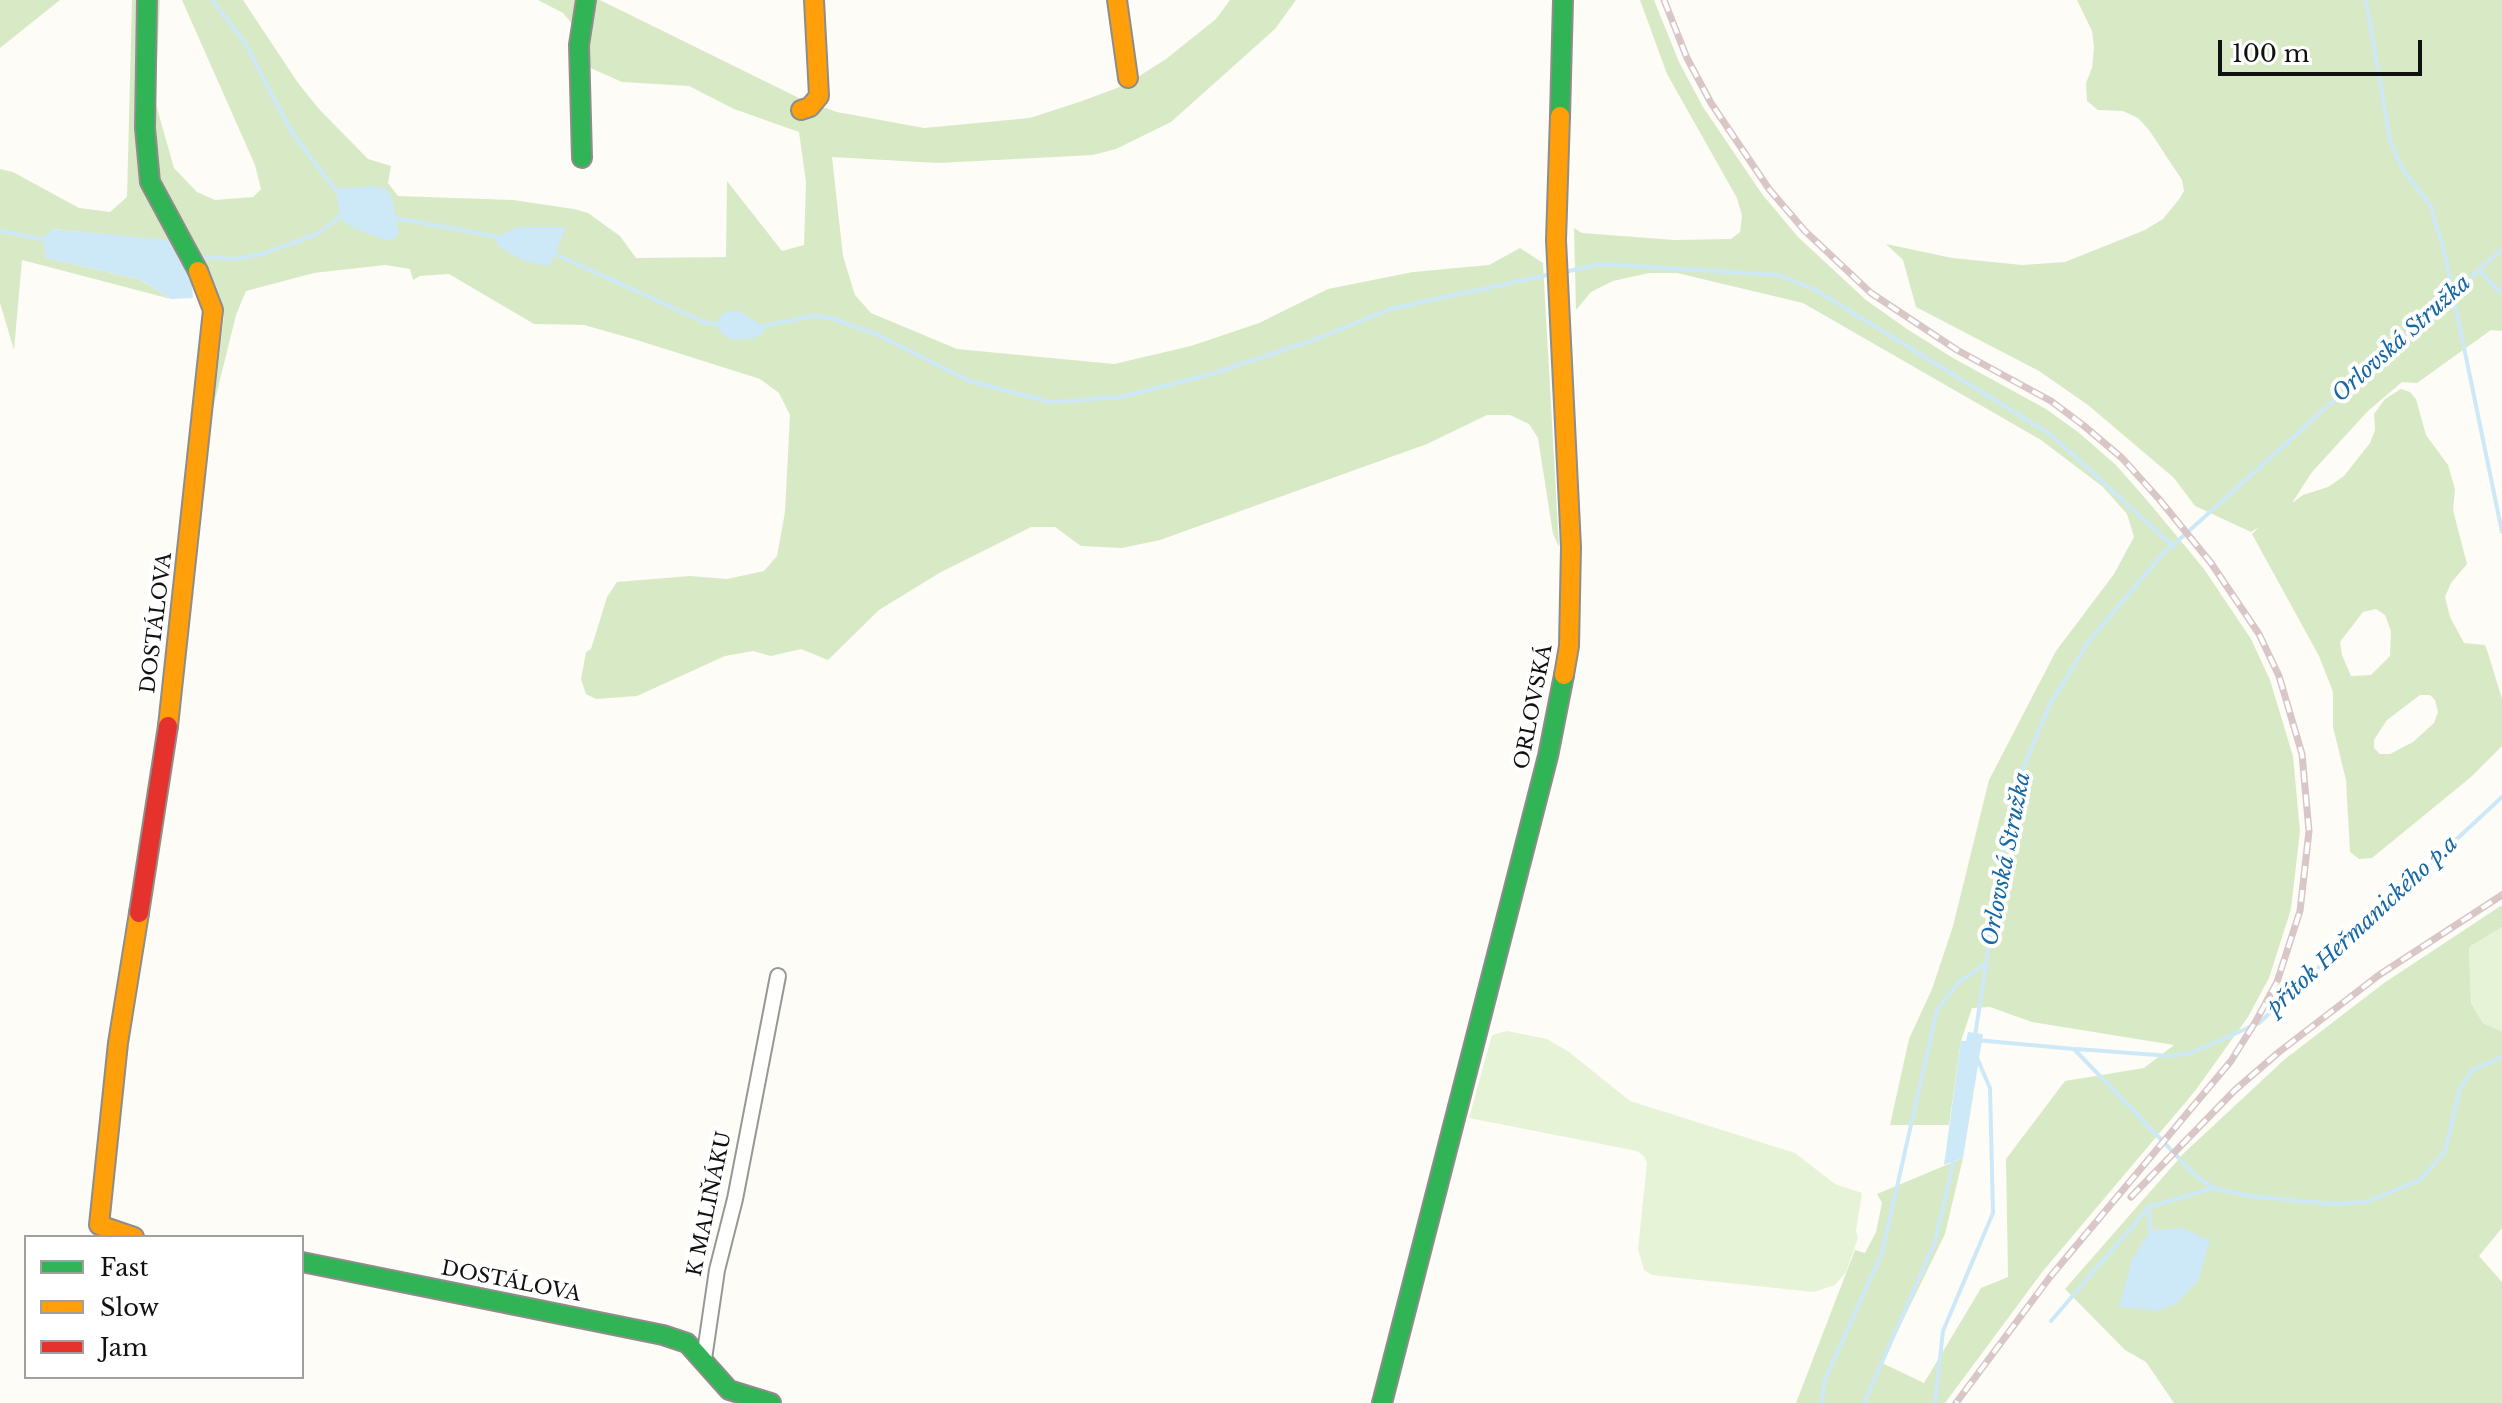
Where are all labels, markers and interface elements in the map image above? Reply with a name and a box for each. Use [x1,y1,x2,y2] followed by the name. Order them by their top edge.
[2222,24,2426,74] scale bar
[2232,39,2310,68] text: 100 m
[2328,270,2476,408] water label: Orlovská Stružka
[136,551,178,695] street label: DOSTÁLOVA
[1510,643,1558,771] street label: ORLOVSKÁ
[1977,770,2037,948] water label: Orlovská Stružka
[2262,831,2464,1021] water label: přítok Heřmanického p.a
[683,1129,737,1279] street label: K MALIŇÁKU
[24,1235,304,1379] legend
[100,1253,148,1282] text: Fast
[439,1257,583,1307] street label: DOSTÁLOVA
[100,1293,159,1322] text: Slow
[100,1333,148,1362] text: Jam

